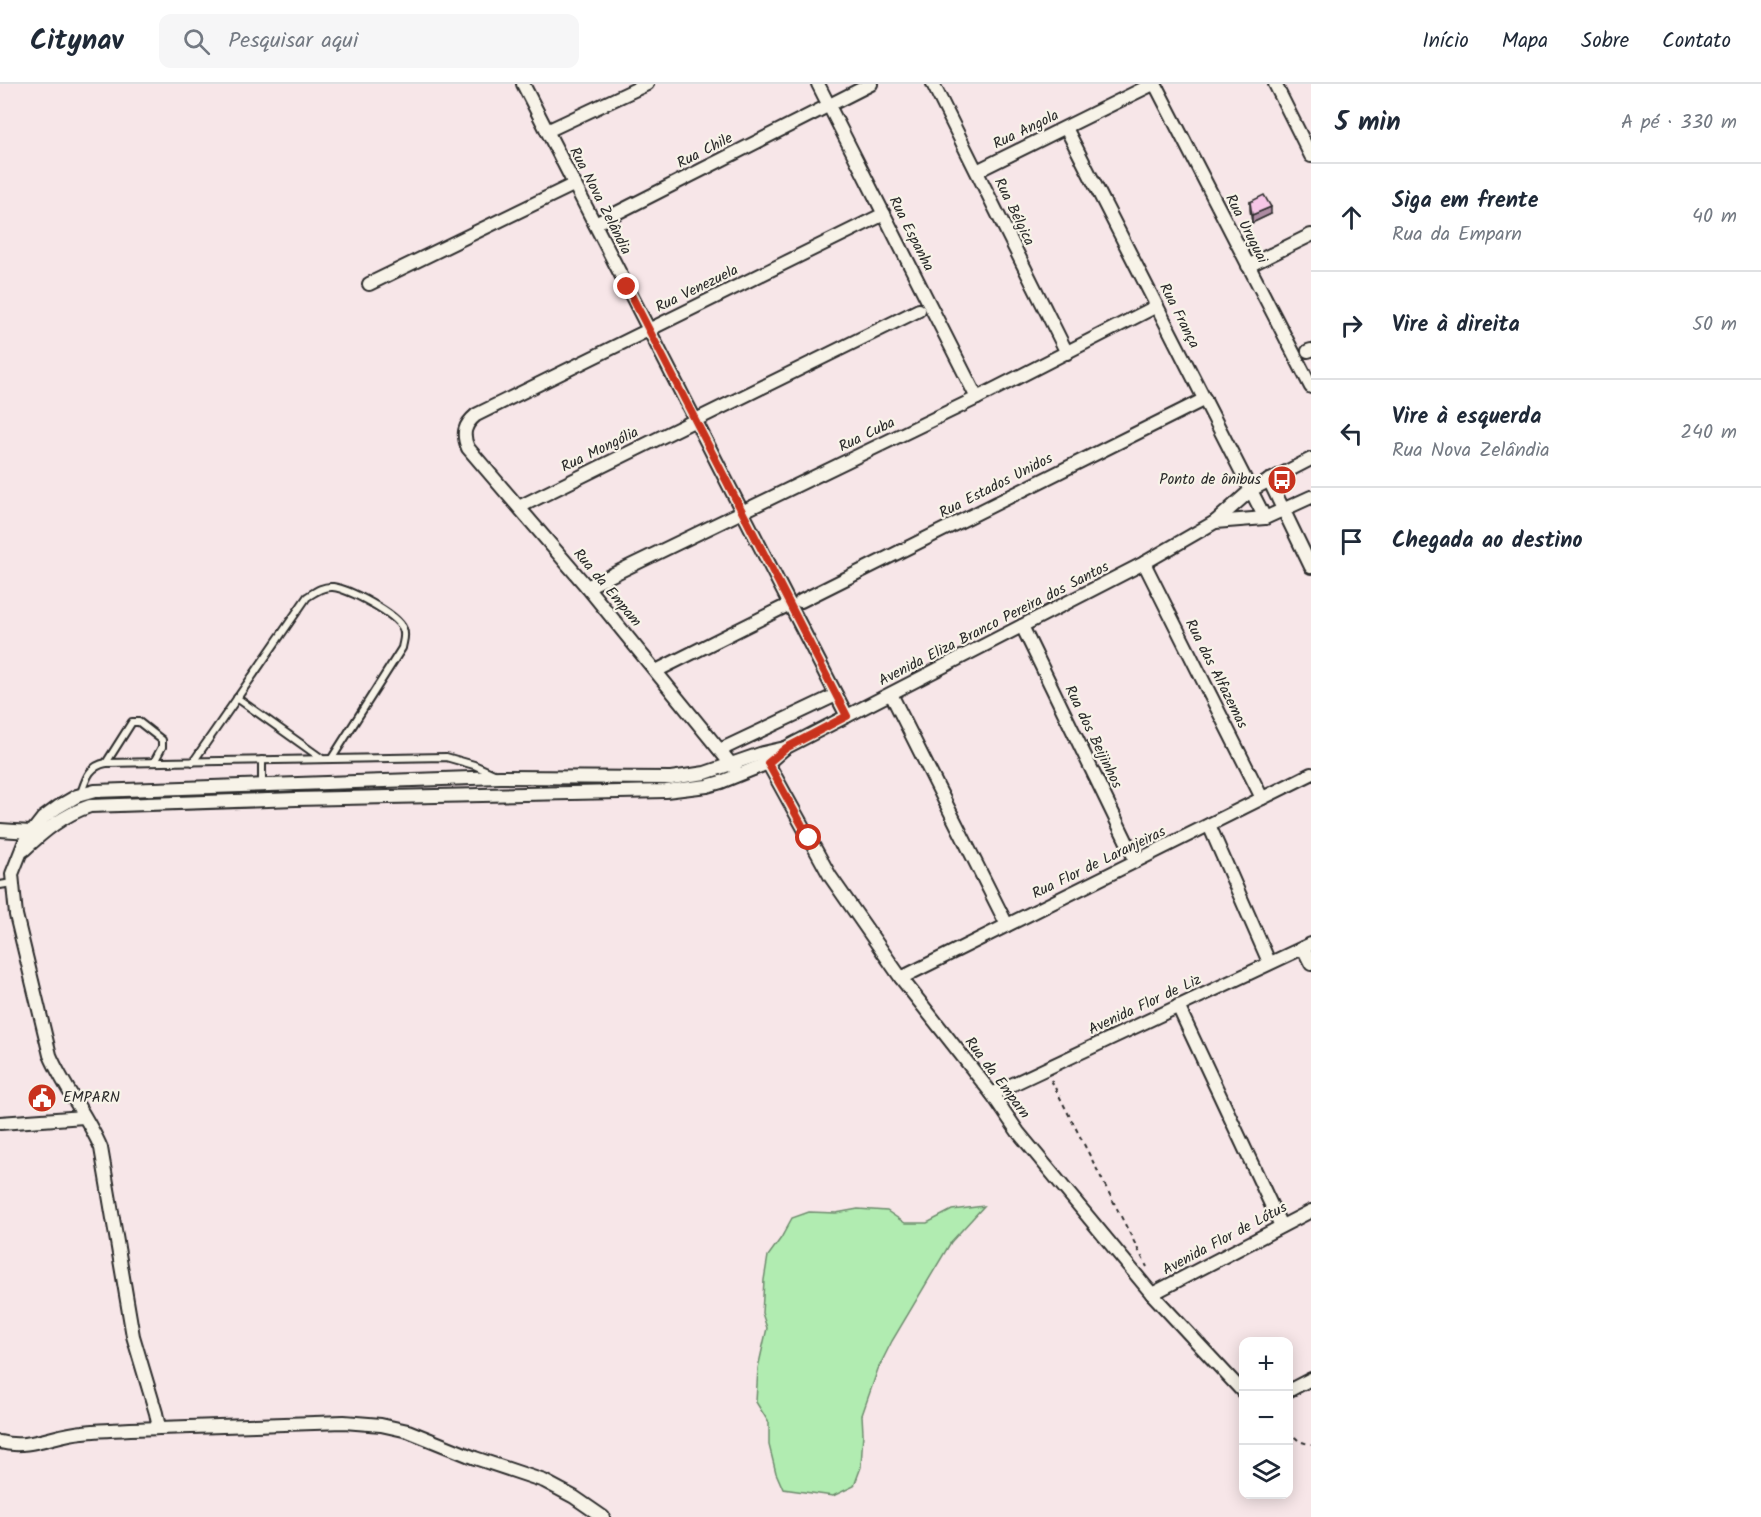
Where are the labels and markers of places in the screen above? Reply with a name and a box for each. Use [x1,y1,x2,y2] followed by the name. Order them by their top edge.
[1266,464,1298,496] bus stop icon: Ponto de ônibus
[1159,468,1262,492] place label: Ponto de ônibus
[26,1082,58,1114] public building icon: EMPARN
[63,1086,120,1110] place label: EMPARN

